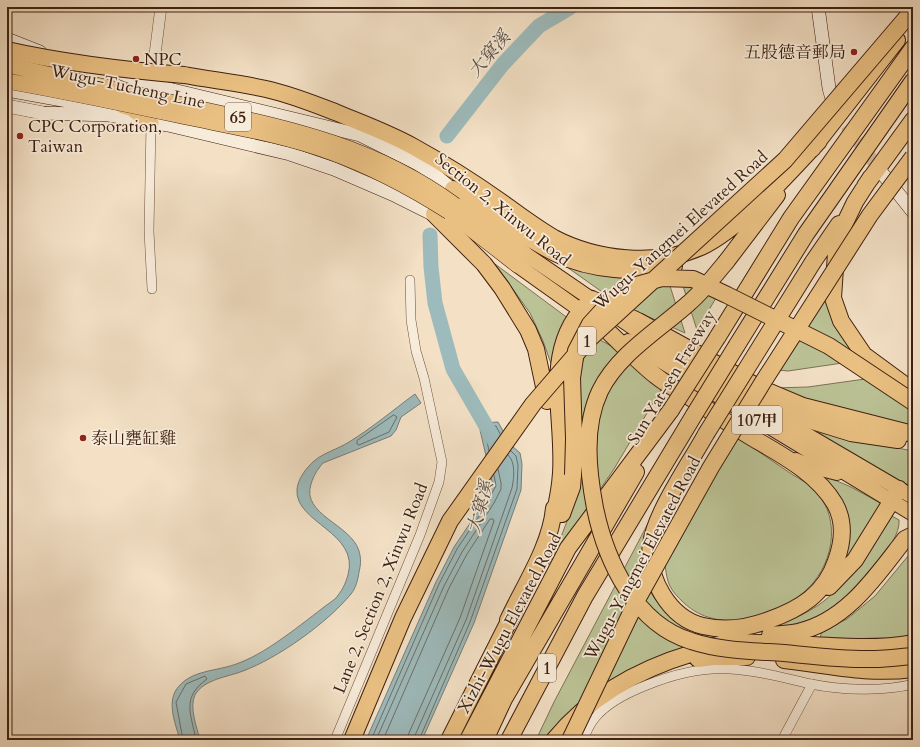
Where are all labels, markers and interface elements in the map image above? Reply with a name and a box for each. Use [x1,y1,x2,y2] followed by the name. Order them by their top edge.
[462,24,518,83] water label: 大窠溪
[744,41,846,64] place label: 五股德音郵局
[849,47,859,57] marker: 五股德音郵局
[144,48,182,71] place label: NPC
[131,54,141,64] marker: NPC
[48,59,207,114] street label: Wugu-Tucheng Line
[225,103,251,131] road number: 65
[28,115,162,158] place label: CPC Corporation, Taiwan
[15,131,25,141] marker: CPC Corporation, Taiwan
[587,146,773,316] street label: Wugu-Yangmei Elevated Road
[430,148,575,271] street label: Section 2, Xinwu Road
[622,305,721,449] street label: Sun Yat-sen Freeway
[578,327,596,355] road number: 1
[732,406,782,434] road number: 107甲
[91,427,176,450] place label: 泰山甕缸雞
[78,433,88,443] marker: 泰山甕缸雞
[578,452,706,665] street label: Wugu-Yangmei Elevated Road
[461,476,500,536] water label: 大窠溪
[328,480,433,697] street label: Lane 2, Section 2, Xinwu Road
[452,529,567,718] street label: Xizhi-Wugu Elevated Road
[538,654,556,682] road number: 1

